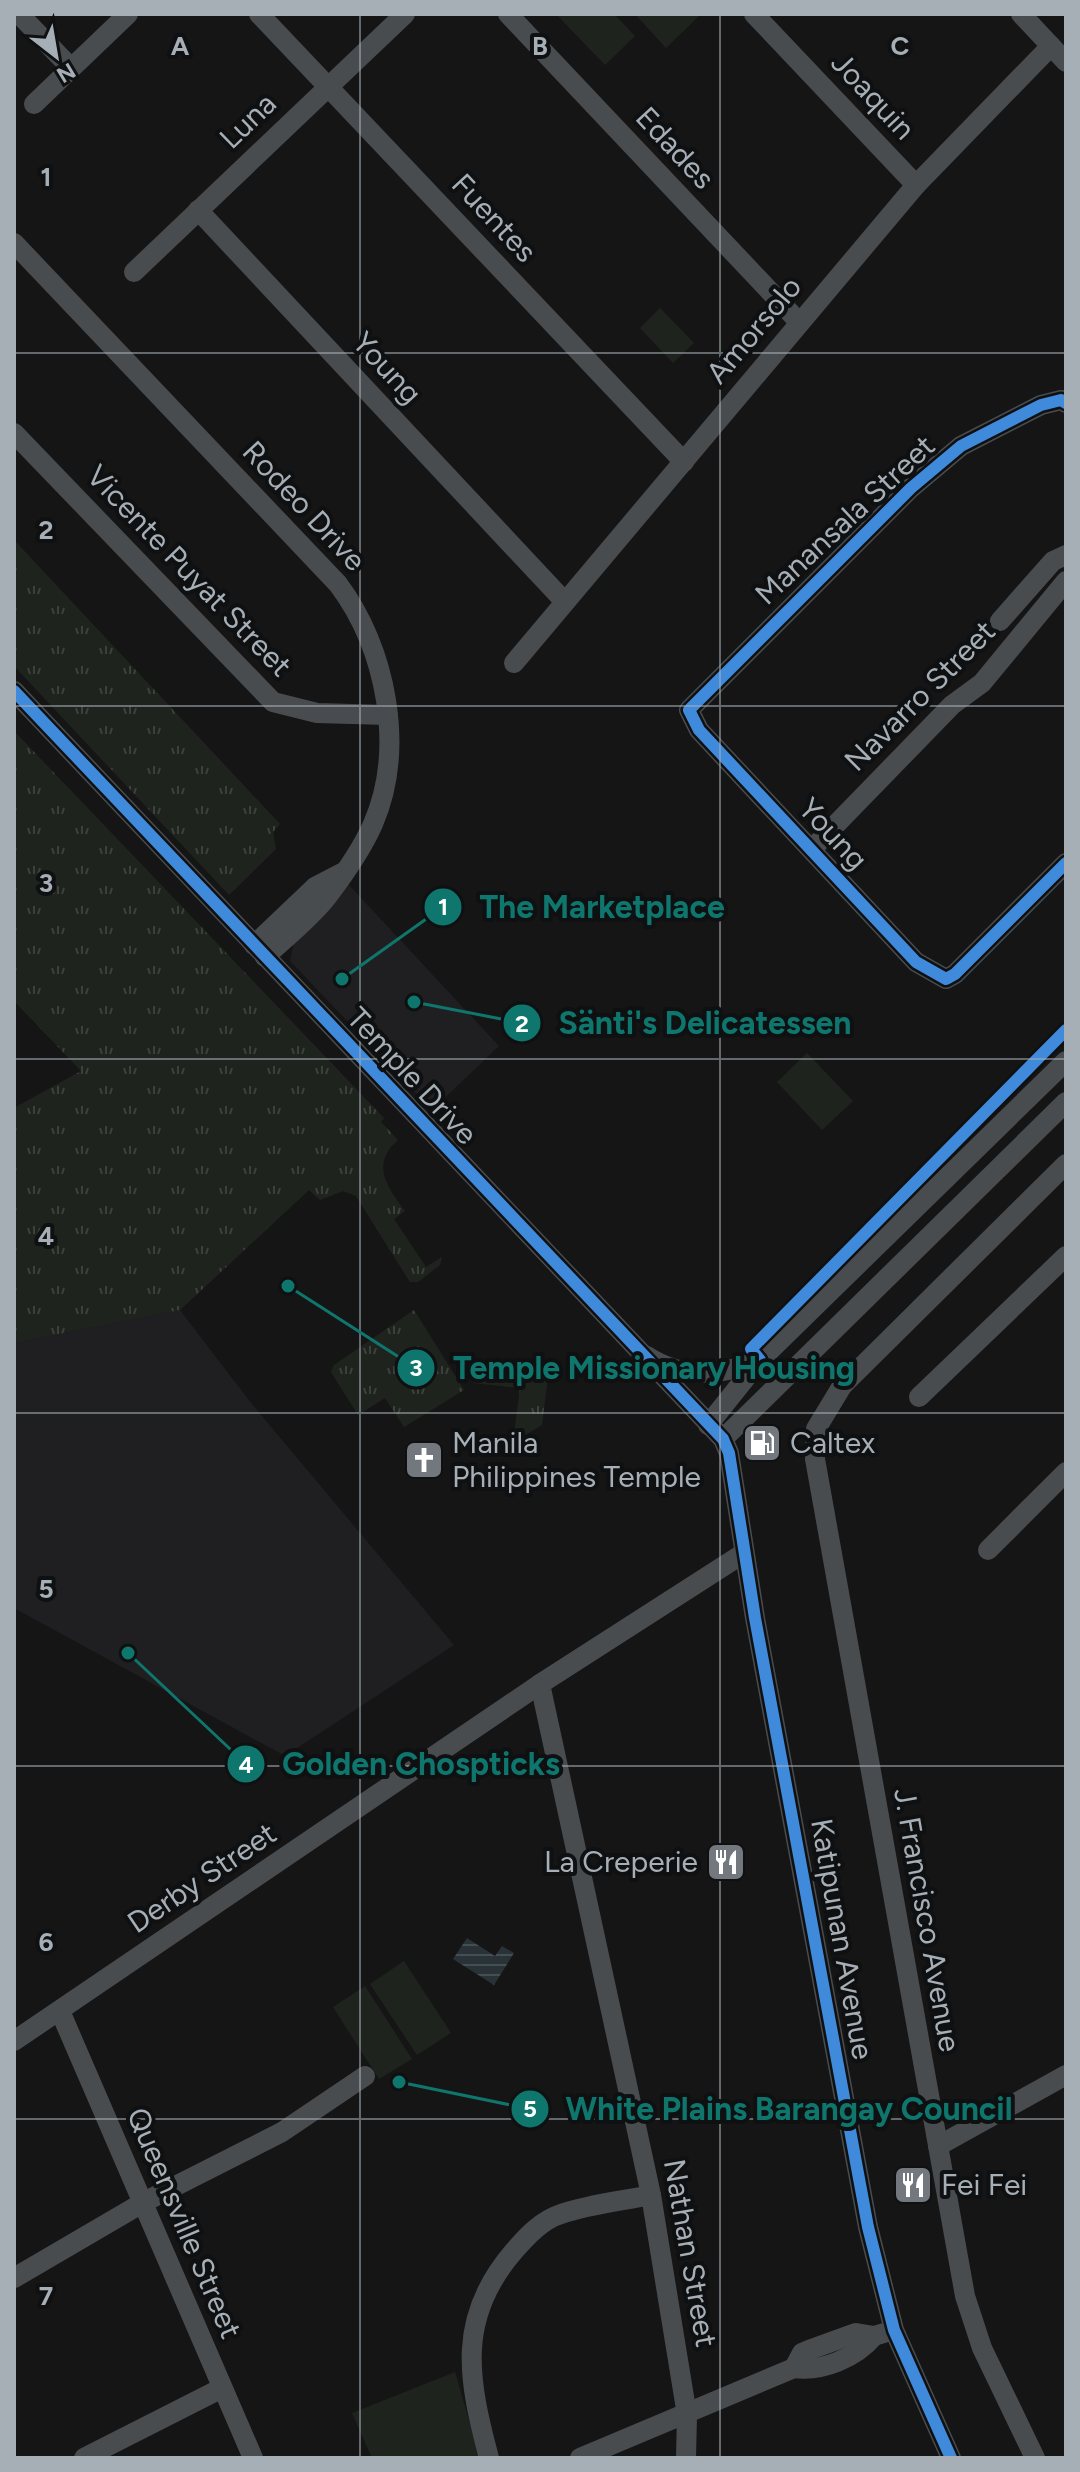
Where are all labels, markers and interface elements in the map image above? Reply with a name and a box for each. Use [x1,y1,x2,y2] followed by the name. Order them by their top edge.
[16,16,96,96] north arrow
[171,30,190,62] text: A
[532,30,548,62] text: B
[891,30,910,62] text: C
[824,44,923,147] street label: Joaquin
[52,57,80,89] text: N
[212,85,284,156] street label: Luna
[628,99,723,196] street label: Edades
[41,161,51,193] text: 1
[444,166,545,270] street label: Fuentes
[698,268,809,391] street label: Amorsolo
[345,324,430,411] street label: Young
[747,427,942,612] street label: Manansala Street
[235,433,374,578] street label: Rodeo Drive
[79,457,300,684] street label: Vicente Puyat Street
[38,514,54,546] text: 2
[837,613,1003,779] street label: Navarro Street
[791,790,876,877] street label: Young
[39,867,53,899] text: 3
[423,879,740,935] callout: The Marketplace
[479,888,725,926] text: The Marketplace
[438,892,448,921] text: 1
[502,995,867,1051] callout: Sänti's Delicatessen
[339,999,485,1152] street label: Temple Drive
[558,1004,852,1042] text: Sänti's Delicatessen
[515,1009,529,1038] text: 2
[38,1220,54,1252] text: 4
[396,1340,871,1396] callout: Temple Missionary Housing
[453,1349,855,1387] text: Temple Missionary Housing
[409,1353,423,1382] text: 3
[741,1422,783,1464] fuel station icon: Caltex
[452,1424,701,1495] place label: Manila Philippines Temple
[790,1424,875,1461] place label: Caltex
[403,1439,445,1481] church icon: Manila Philippines Temple
[38,1573,54,1605] text: 5
[226,1736,576,1792] callout: Golden Chospticks
[282,1745,560,1783] text: Golden Chospticks
[238,1750,254,1779] text: 4
[886,1785,969,2055] street label: J. Francisco Avenue
[120,1814,283,1941] street label: Derby Street
[803,1816,882,2062] street label: Katipunan Avenue
[705,1841,747,1883] restaurant icon: La Creperie
[544,1843,698,1880] place label: La Creperie
[38,1926,54,1958] text: 6
[510,2081,1029,2137] callout: White Plains Barangay Council
[565,2090,1013,2128] text: White Plains Barangay Council
[523,2094,537,2123] text: 5
[119,2102,250,2344] street label: Queensville Street
[656,2156,725,2350] street label: Nathan Street
[892,2164,934,2206] restaurant icon: Fei Fei
[941,2166,1027,2203] place label: Fei Fei
[39,2280,53,2312] text: 7

